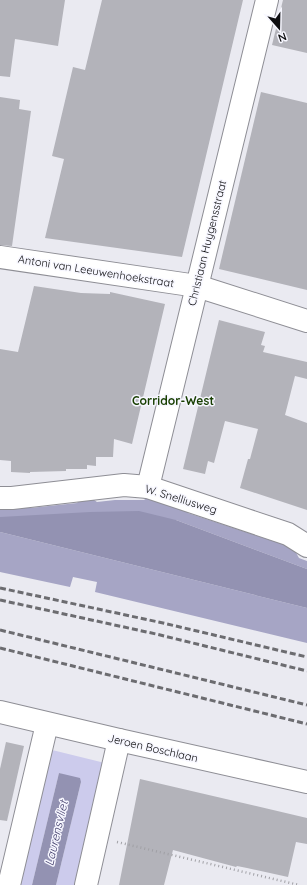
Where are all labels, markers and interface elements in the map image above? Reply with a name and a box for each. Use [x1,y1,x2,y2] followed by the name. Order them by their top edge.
[259,8,299,48] north arrow
[276,29,289,45] text: N
[185,179,229,307] street label: Christiaan Huygensstraat
[17,252,175,290] street label: Antoni van Leeuwenhoekstraat
[132,393,214,408] district label: Corridor-West
[143,481,219,517] street label: W. Snelliusweg
[107,731,199,765] street label: Jeroen Boschlaan
[41,797,71,867] water label: Laurensvliet

